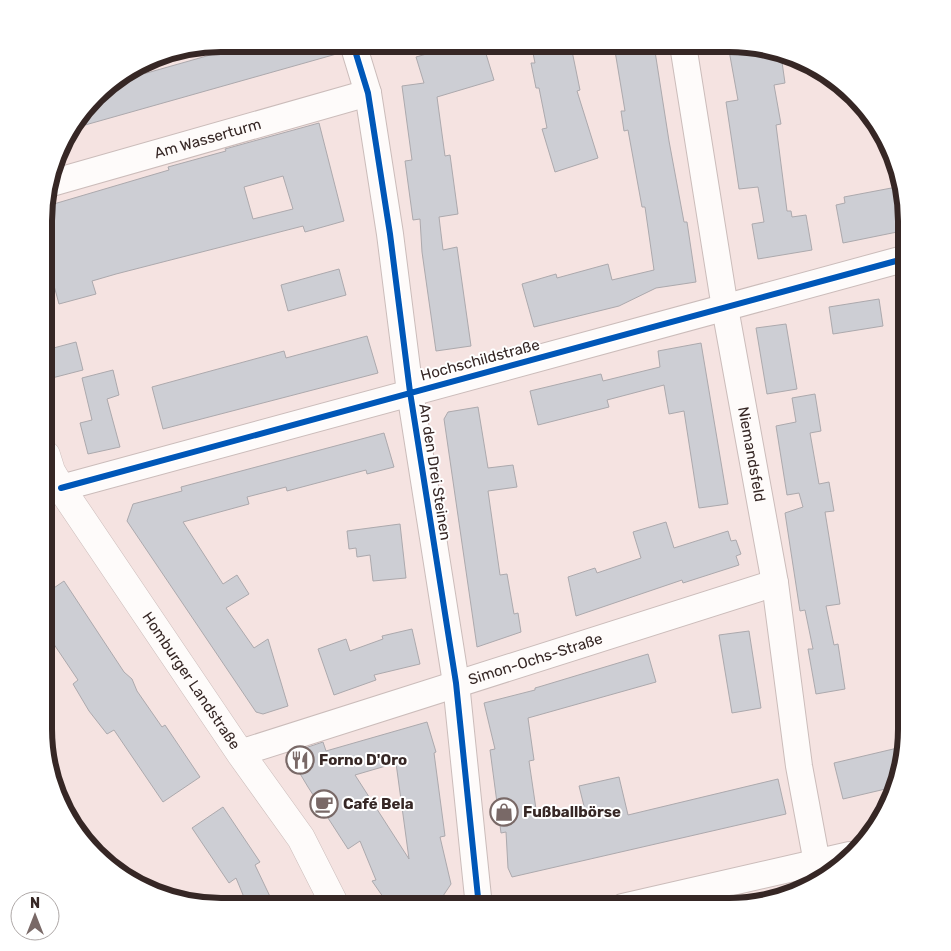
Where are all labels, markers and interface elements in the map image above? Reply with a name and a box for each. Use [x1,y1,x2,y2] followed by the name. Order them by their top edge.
[152,115,263,162] street label: Am Wasserturm
[418,335,542,385] street label: Hochschildstraße
[415,402,455,542] street label: An den Drei Steinen
[734,405,769,503] street label: Niemandsfeld
[138,609,244,753] street label: Homburger Landstraße
[466,629,605,689] street label: Simon-Ochs-Straße
[285,745,315,775] restaurant icon: Forno D'Oro
[319,751,407,769] place label: Forno D'Oro
[309,789,339,819] cafe icon: Café Bela
[343,795,414,813] place label: Café Bela
[489,797,519,827] shop icon: Fußballbörse
[523,803,621,821] place label: Fußballbörse
[10,891,60,941] north arrow
[30,895,40,912] text: N

